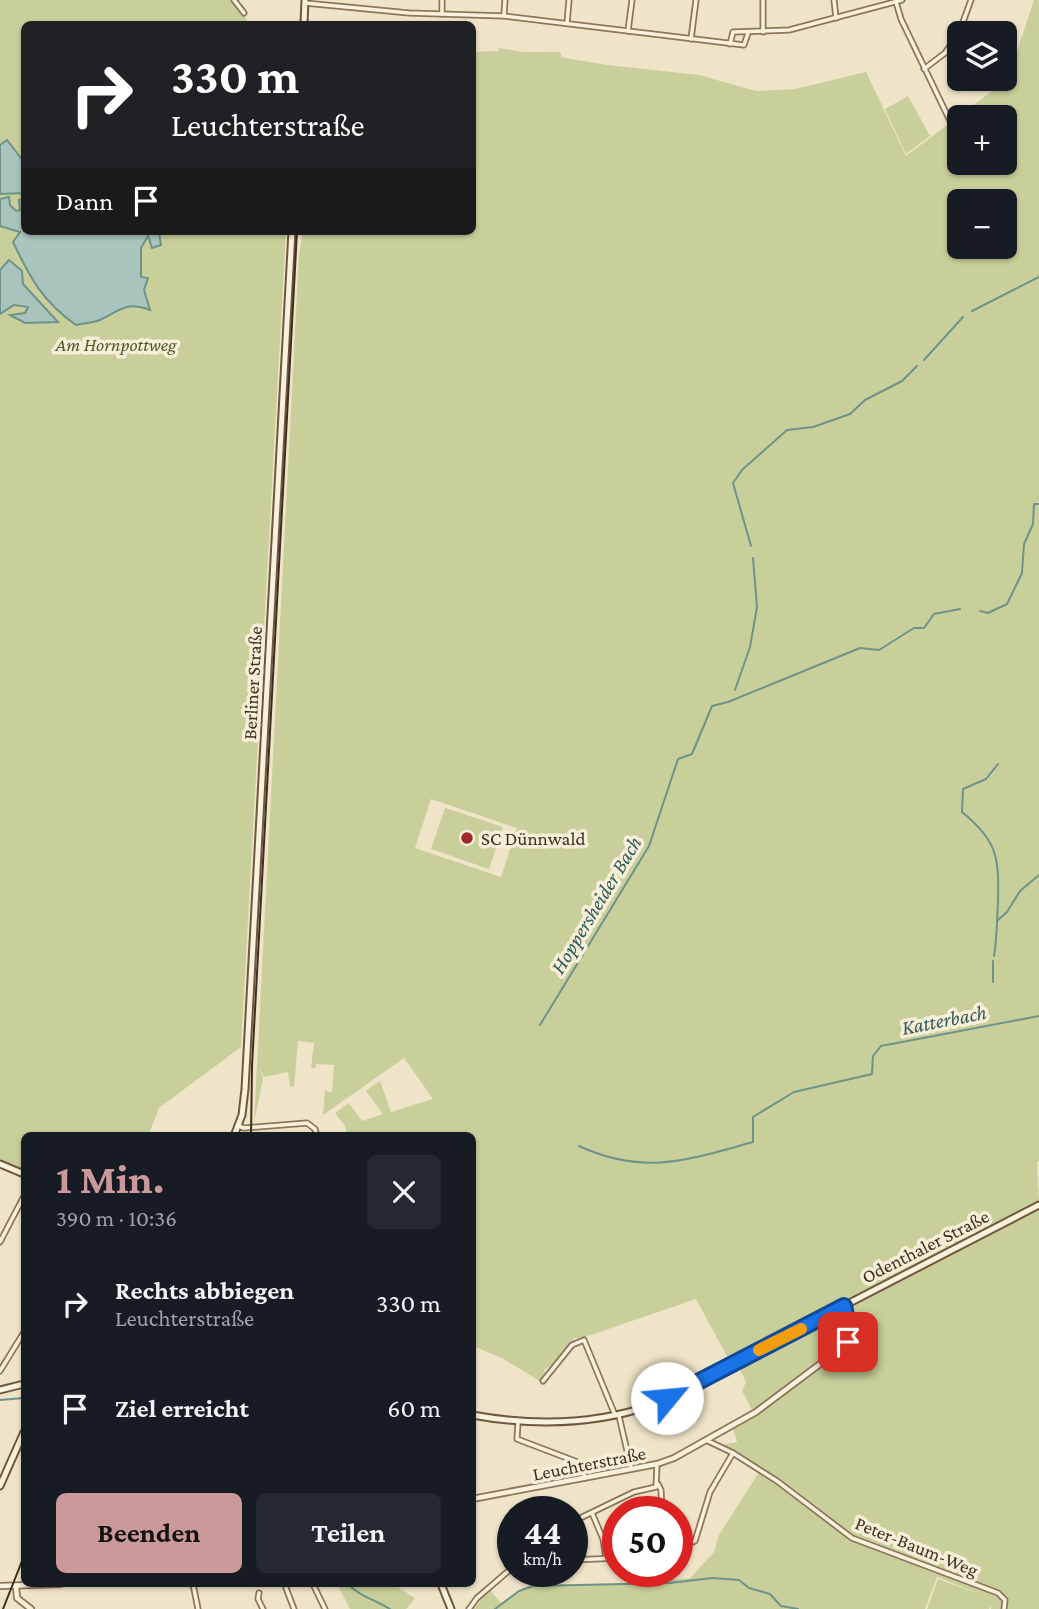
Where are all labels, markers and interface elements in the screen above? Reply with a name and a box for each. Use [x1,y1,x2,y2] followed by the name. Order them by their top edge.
[947,21,1017,259] map controls
[947,21,1017,91] button: layers
[56,49,147,140] icon: right
[171,49,299,104] text: 330 m
[947,105,1017,175] button: +
[171,107,365,143] text: Leuchterstraße
[127,182,165,220] icon: arrive
[56,187,113,216] text: Dann
[947,189,1017,259] button: −
[54,334,177,355] park label: Am Hornpottweg
[239,626,266,740] street label: Berliner Straße
[481,828,585,849] place label: SC Dünnwald
[459,830,475,846] marker: SC Dünnwald
[546,832,646,978] water label: Hoppersheider Bach
[900,1000,988,1040] water label: Katterbach
[56,1155,164,1202] text: 1 Min.
[367,1155,441,1229] button: close
[56,1205,177,1231] text: 390 m · 10:36
[858,1205,992,1287] street label: Odenthaler Straße
[115,1276,294,1305] text: Rechts abbiegen
[56,1285,94,1323] icon: right
[376,1289,441,1318] text: 330 m
[115,1305,254,1331] text: Leuchterstraße
[818,1312,878,1372] pin
[829,1323,867,1361] icon: arrive
[630,1361,704,1435] position arrow
[56,1390,94,1428] icon: arrive
[115,1394,249,1423] text: Ziel erreicht
[387,1394,441,1423] text: 60 m
[531,1442,647,1485] street label: Leuchterstraße
[56,1493,242,1573] button: Beenden
[256,1493,441,1573] button: Teilen
[602,1496,693,1587] speed limit sign: 50
[852,1512,981,1581] street label: Peter-Baum-Weg
[524,1513,561,1552] text: 44
[523,1549,562,1569] text: km/h

